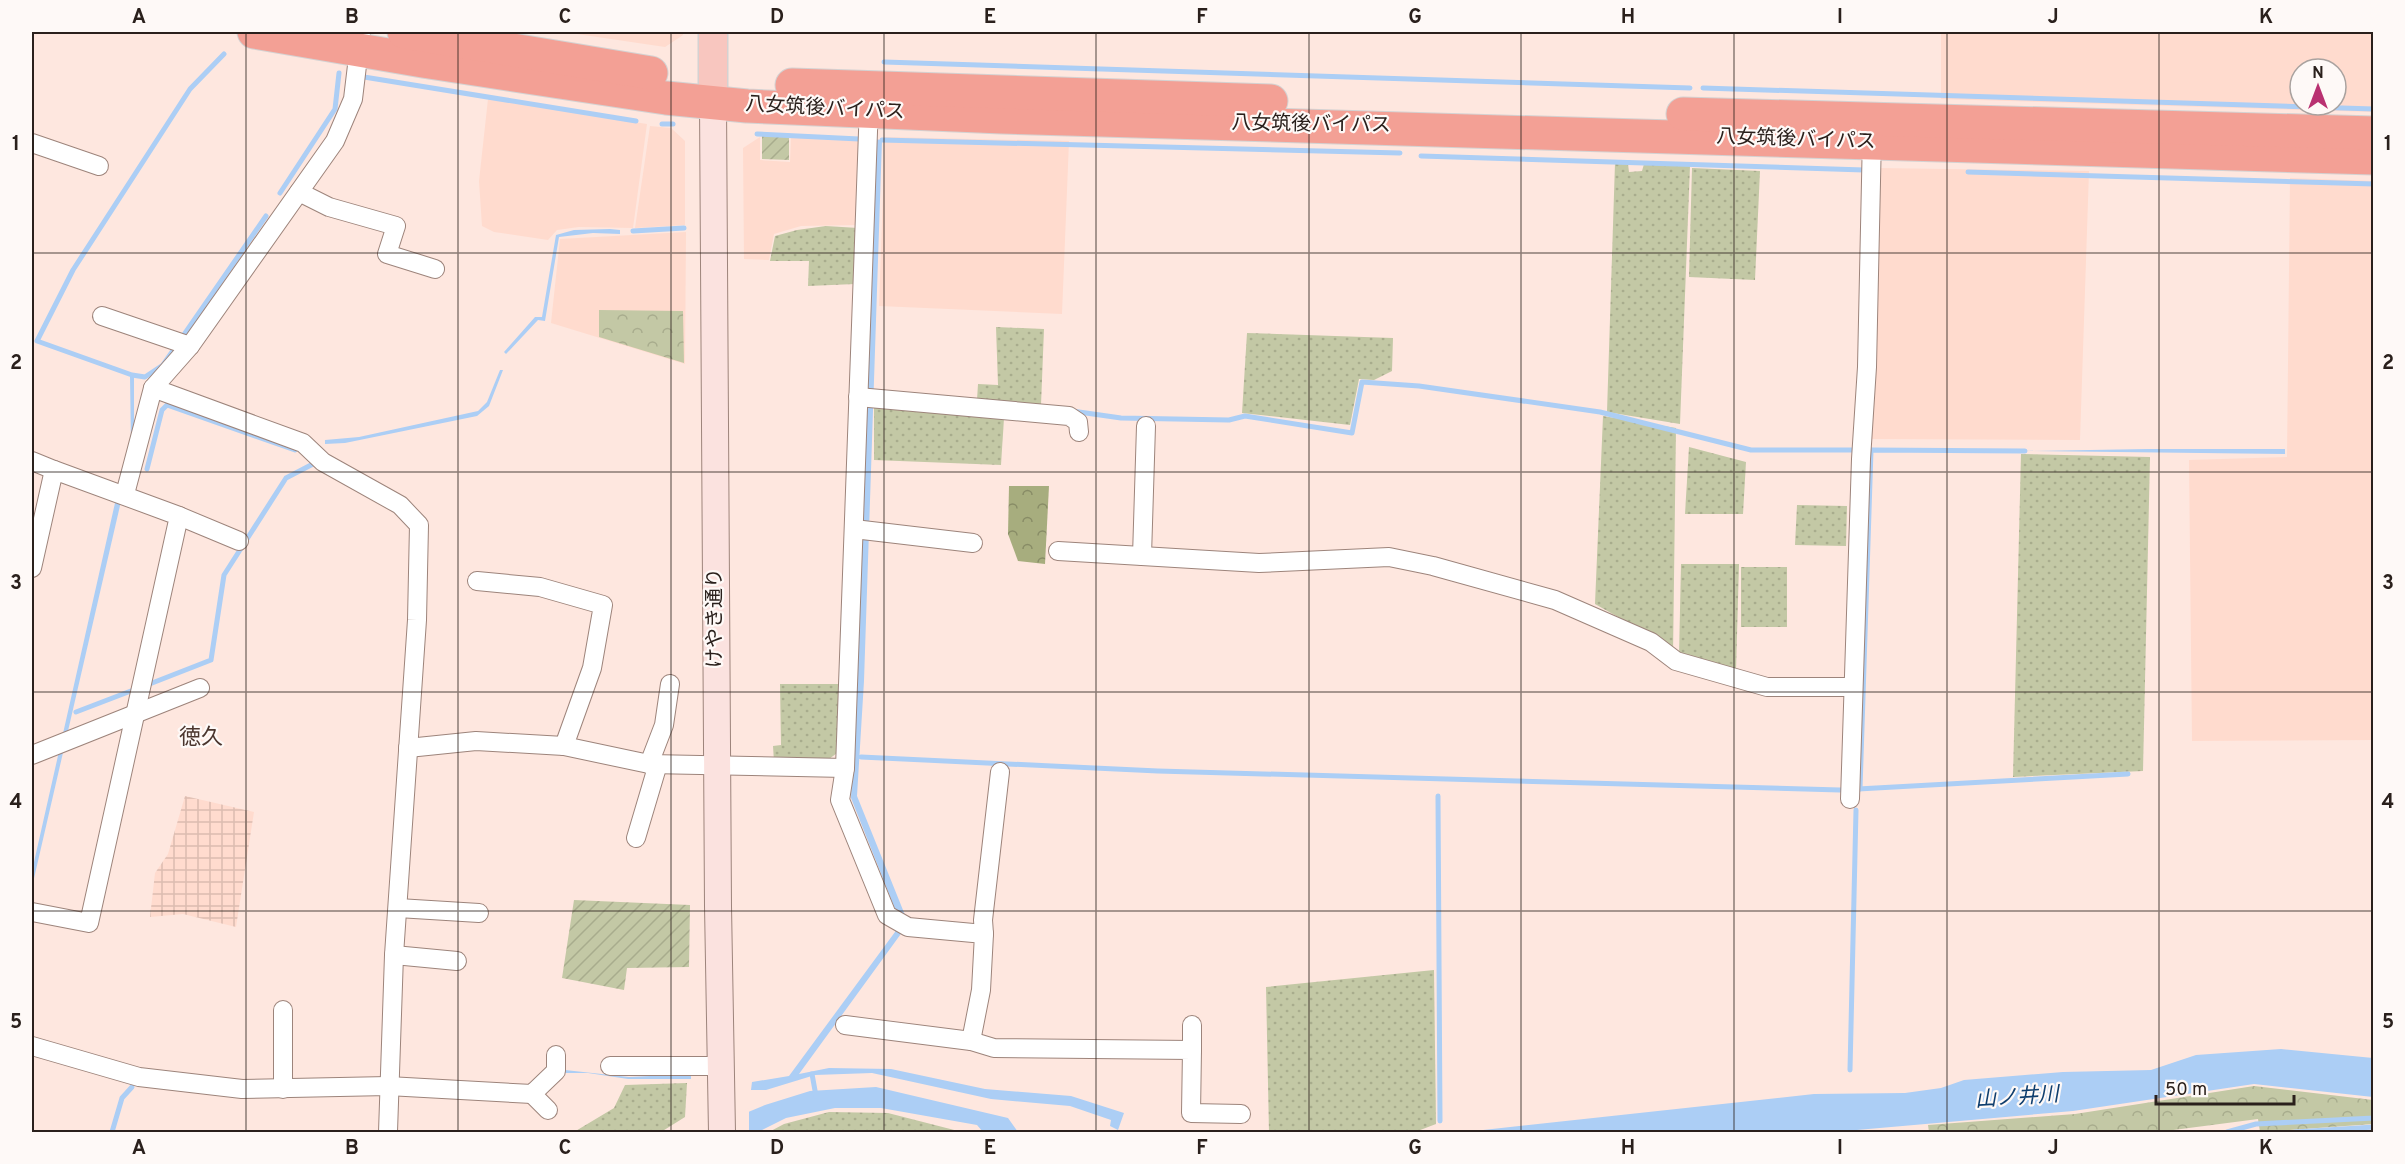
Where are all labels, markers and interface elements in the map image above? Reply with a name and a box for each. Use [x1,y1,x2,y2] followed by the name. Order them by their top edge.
[132,5,146,31] text: A
[345,5,359,31] text: B
[559,5,571,31] text: C
[770,5,784,31] text: D
[984,5,996,31] text: E
[1196,5,1208,31] text: F
[1408,5,1422,31] text: G
[1621,5,1635,31] text: H
[1837,5,1843,31] text: I
[2047,5,2059,31] text: J
[2259,5,2273,31] text: K
[2288,57,2348,117] north arrow
[2312,64,2324,84] text: N
[745,92,905,126] street label: 八女筑後バイパス
[1231,111,1391,139] street label: 八女筑後バイパス
[1716,124,1876,156] street label: 八女筑後バイパス
[12,132,20,158] text: 1
[2384,132,2392,158] text: 1
[10,351,22,377] text: 2
[2382,351,2394,377] text: 2
[703,568,729,668] street label: けやき通り
[10,571,22,597] text: 3
[2382,571,2394,597] text: 3
[179,725,223,752] district label: 徳久
[10,790,22,816] text: 4
[2382,790,2394,816] text: 4
[10,1010,22,1036] text: 5
[2382,1010,2394,1036] text: 5
[2156,1068,2294,1106] scale bar
[2165,1079,2207,1102] text: 50 m
[1974,1081,2062,1114] water label: 山ノ井川
[132,1136,146,1162] text: A
[345,1136,359,1162] text: B
[559,1136,571,1162] text: C
[770,1136,784,1162] text: D
[984,1136,996,1162] text: E
[1196,1136,1208,1162] text: F
[1408,1136,1422,1162] text: G
[1621,1136,1635,1162] text: H
[1837,1136,1843,1162] text: I
[2047,1136,2059,1162] text: J
[2259,1136,2273,1162] text: K

